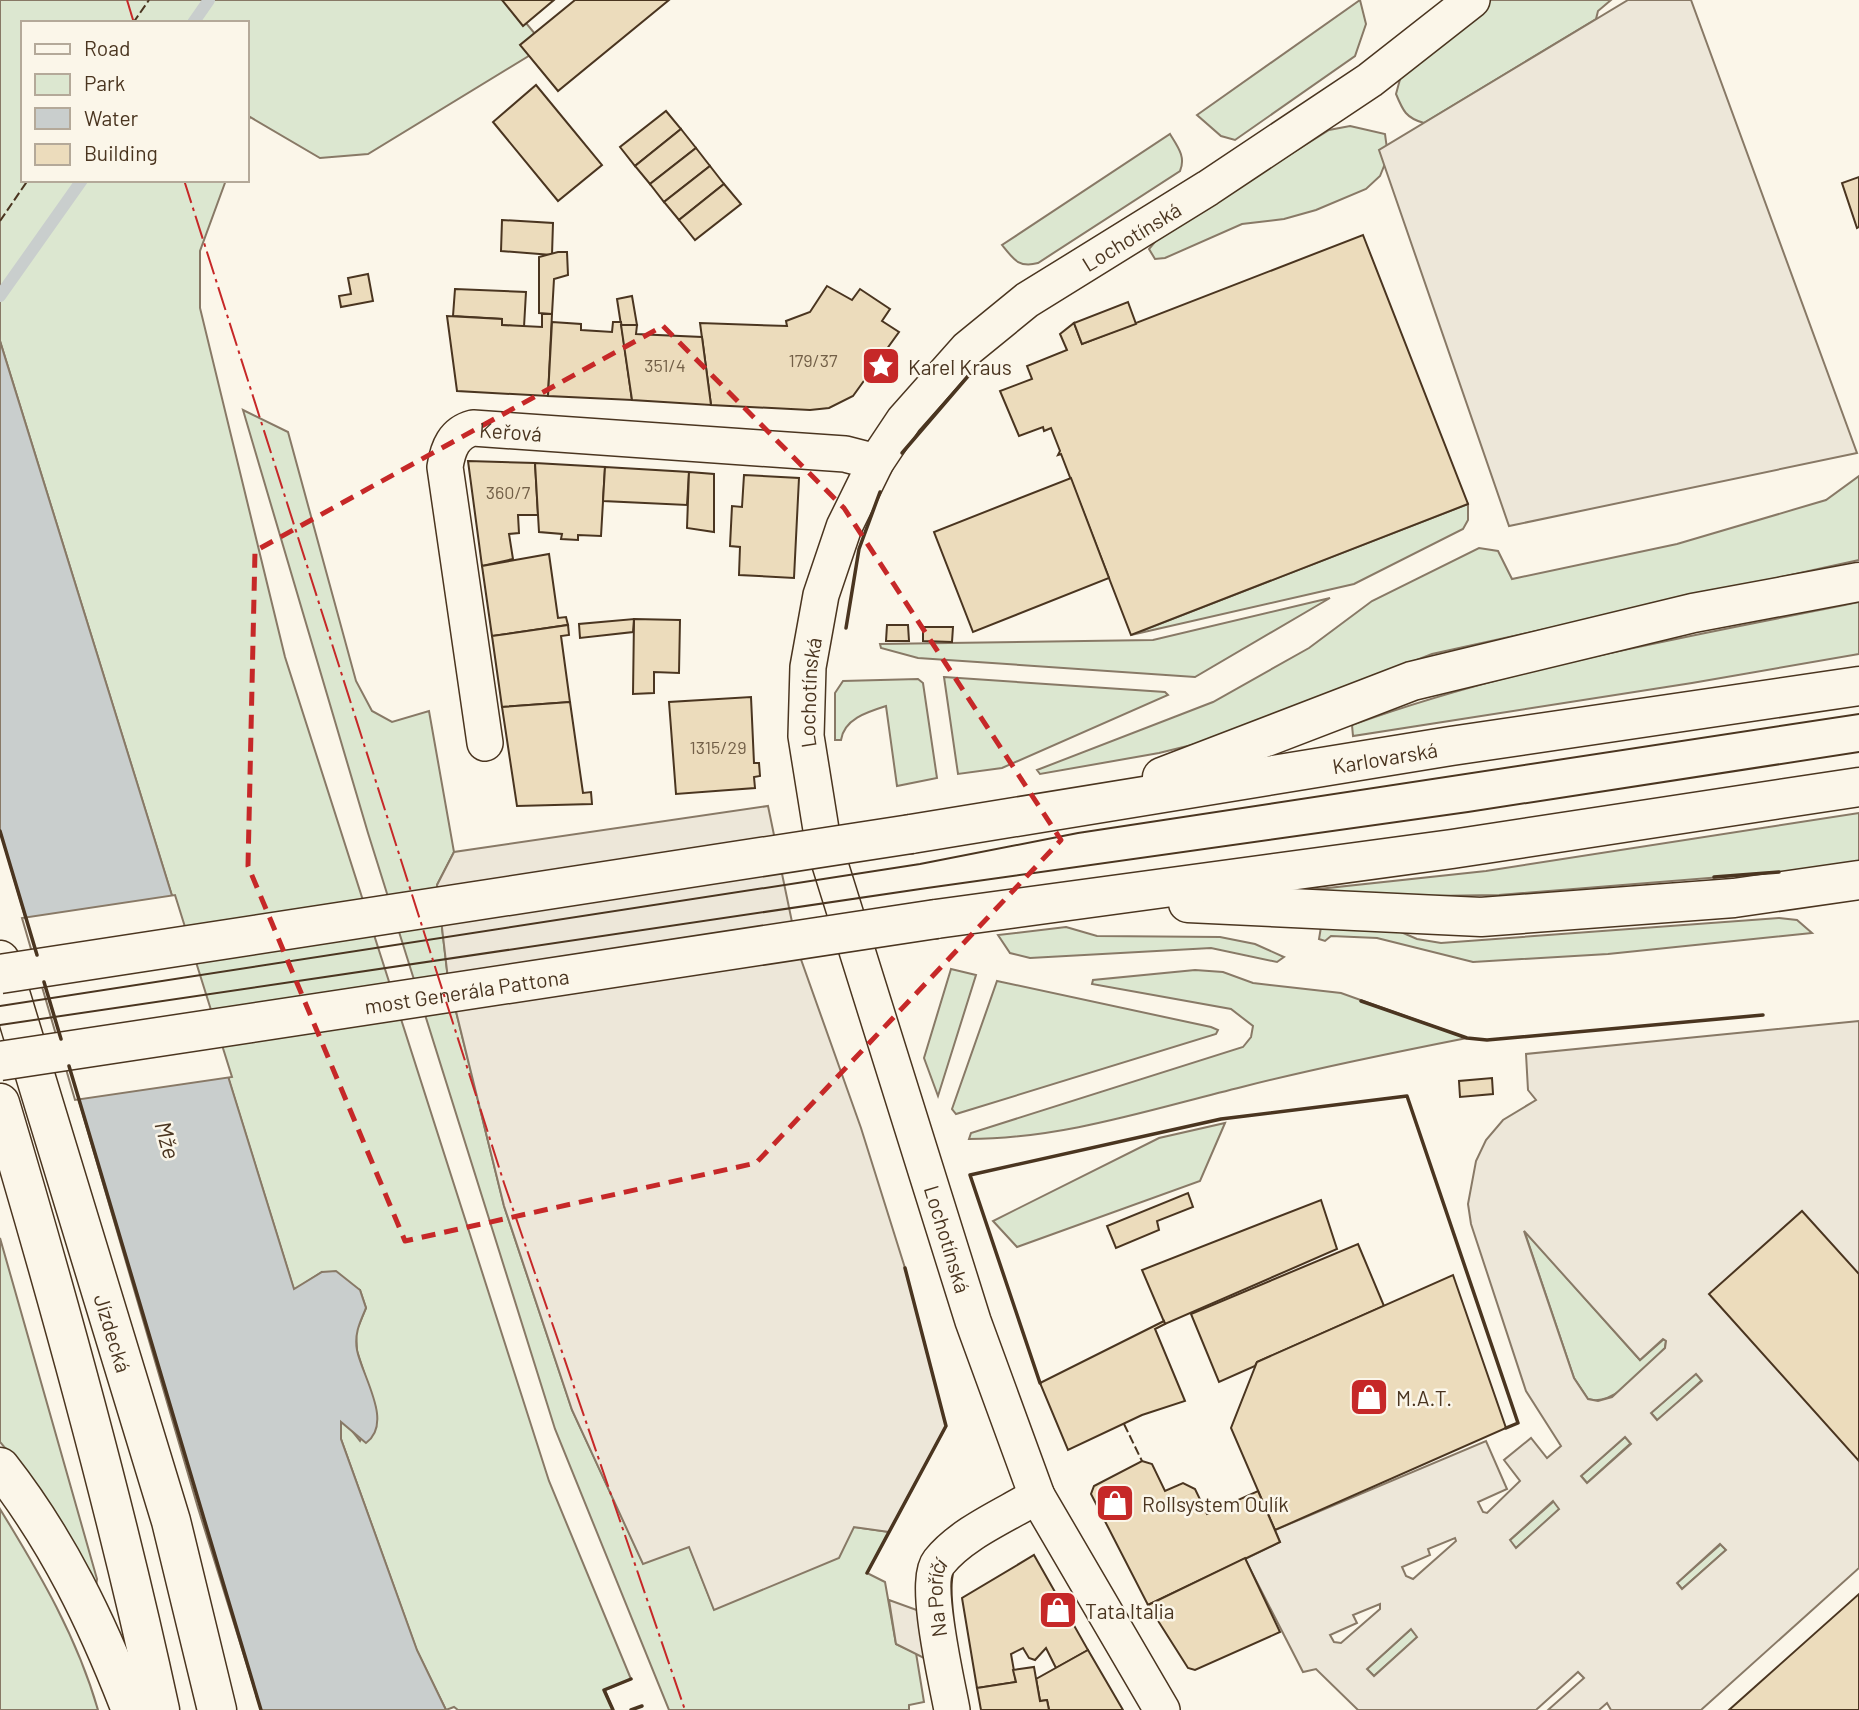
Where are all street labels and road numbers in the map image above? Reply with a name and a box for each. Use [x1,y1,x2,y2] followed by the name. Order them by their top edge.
[1077,196,1185,276] street label: Lochotínská
[479,416,543,445] street label: Keřová
[793,635,826,750] street label: Lochotínská
[1330,736,1439,778] street label: Karlovarská
[363,962,571,1018] street label: most Generála Pattona
[920,1182,976,1296] street label: Lochotínská
[90,1291,137,1375] street label: Jízdecká
[921,1551,951,1639] street label: Na Poříčí

